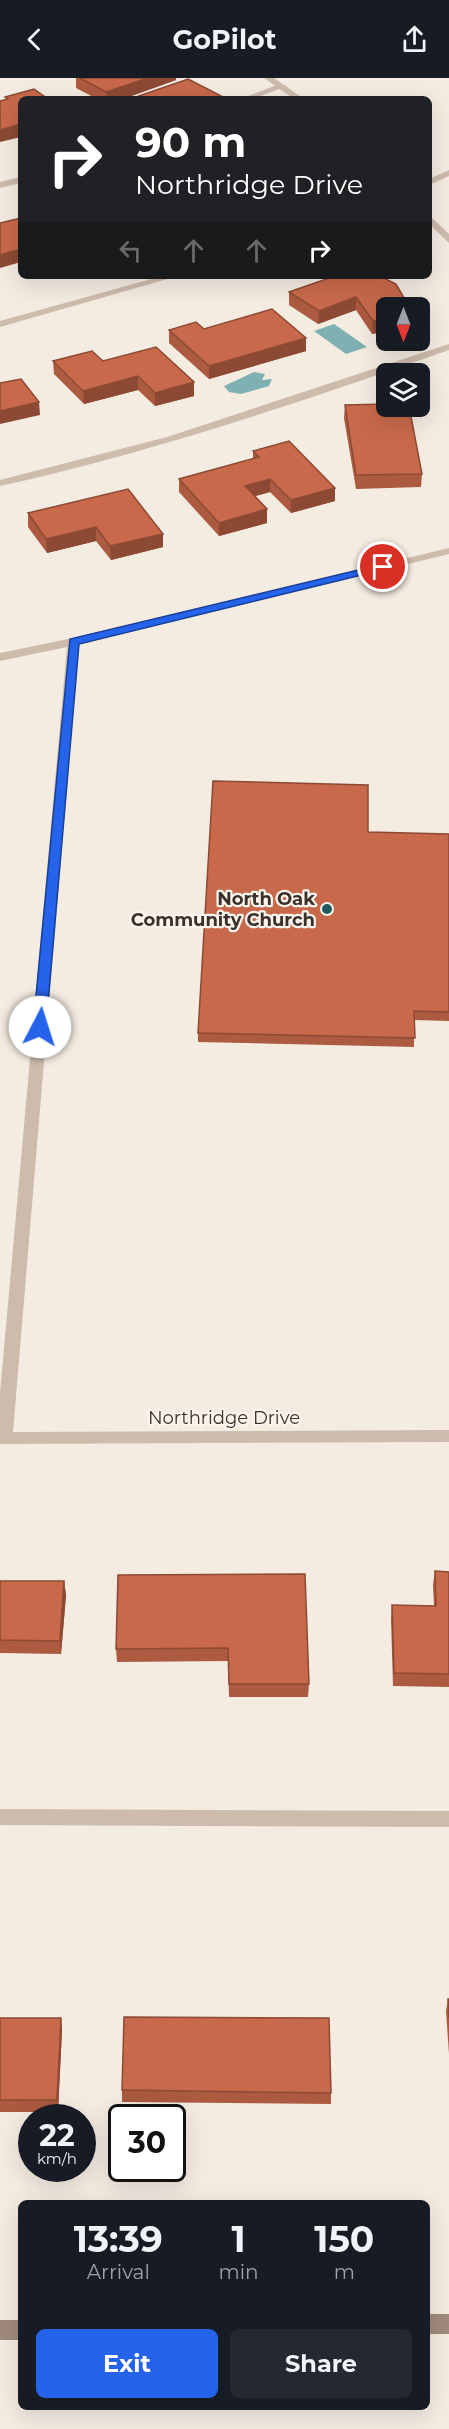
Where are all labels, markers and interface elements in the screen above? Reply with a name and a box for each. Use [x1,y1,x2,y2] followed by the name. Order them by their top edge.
[18,23,51,56] icon: back
[173,23,276,56] text: GoPilot
[398,23,431,56] icon: share
[135,116,246,168] text: 90 m
[36,120,114,198] icon: right
[135,168,363,201] text: Northridge Drive
[114,234,147,267] icon: left
[177,234,210,267] icon: ahead
[240,234,273,267] icon: ahead
[303,234,336,267] icon: right
[376,297,430,351] north arrow
[376,297,430,417] map controls
[376,363,430,417] button: layers
[357,541,408,592] pin
[366,550,399,583] icon: arrive
[131,888,315,931] place label: North Oak Community Church
[320,902,334,916] marker: North Oak Community Church
[8,995,72,1059] position arrow
[148,1407,300,1429] street label: Northridge Drive
[108,2104,186,2182] speed limit sign: 30
[39,2117,75,2154] text: 22
[37,2149,77,2168] text: km/h
[74,2217,163,2261] text: 13:39
[231,2217,246,2261] text: 1
[314,2217,374,2261] text: 150
[87,2260,150,2284] text: Arrival
[218,2260,259,2284] text: min
[334,2260,355,2284] text: m
[36,2329,218,2398] button: Exit
[230,2329,412,2398] button: Share

